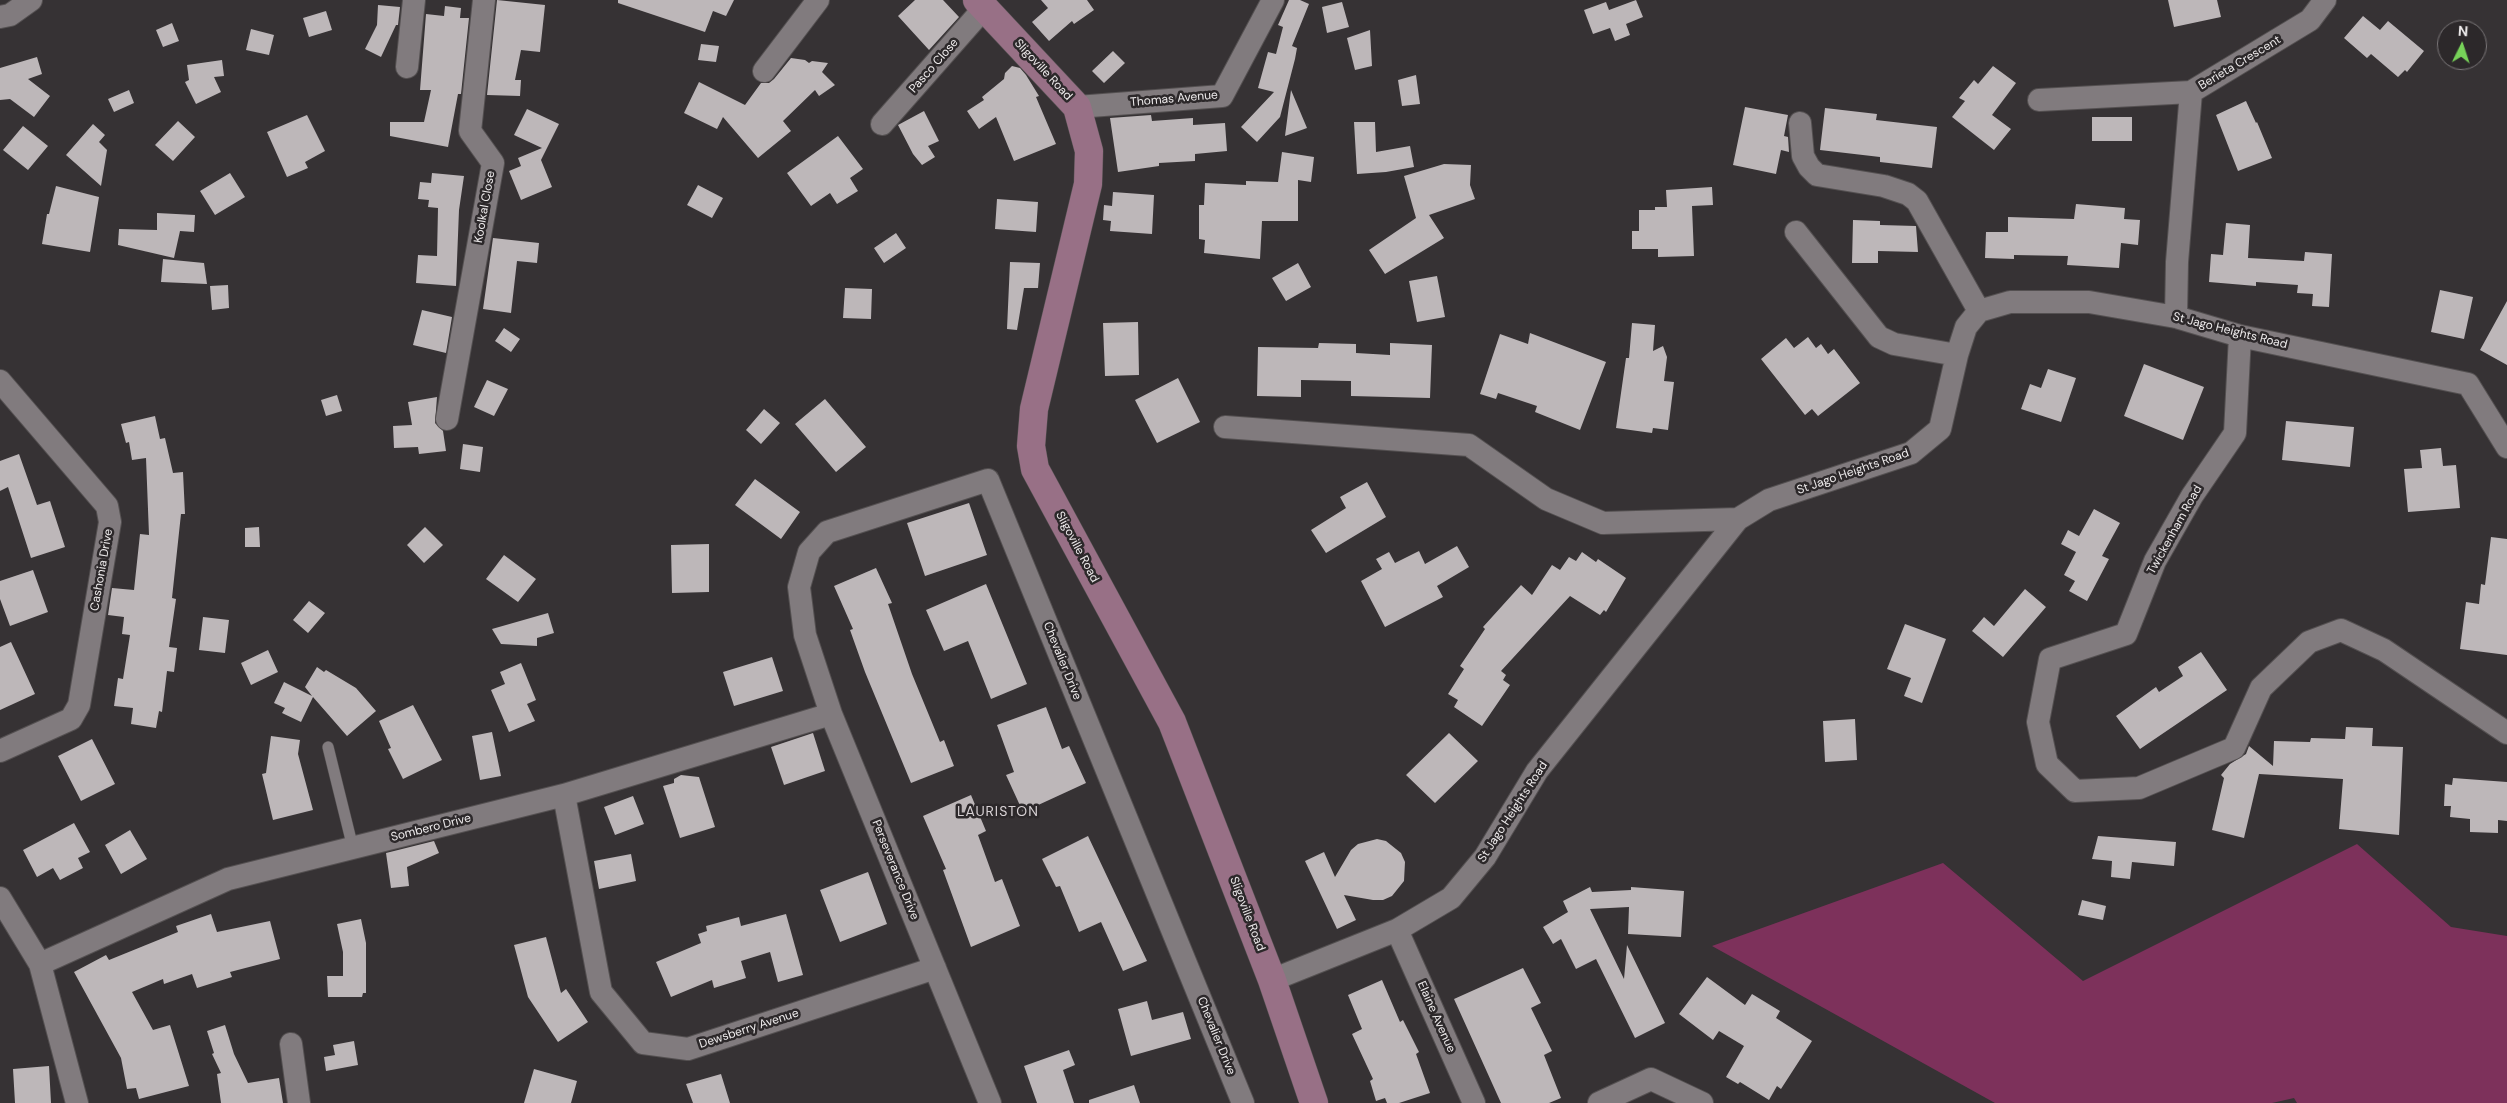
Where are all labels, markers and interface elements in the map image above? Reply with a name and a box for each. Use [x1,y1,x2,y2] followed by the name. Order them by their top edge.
[2437,20,2487,70] north arrow
[2457,22,2469,40] text: N
[2196,33,2284,93] street label: Berieta Crescent
[906,36,962,96] street label: Pasco Close
[1011,36,1075,104] street label: Sligoville Road
[1130,88,1218,110] street label: Thomas Avenue
[472,170,498,244] street label: Koolkal Close
[2171,310,2289,352] street label: St Jago Heights Road
[1795,446,1911,498] street label: St Jago Heights Road
[2145,483,2205,577] street label: Twickenham Road
[1052,509,1102,585] street label: Sligoville Road
[88,528,116,612] street label: Cashonia Drive
[1040,620,1084,702] street label: Chevalier Drive
[1475,759,1551,865] street label: St Jago Heights Road
[956,804,1040,820] district label: LAURISTON
[389,811,473,845] street label: Sombero Drive
[868,818,922,922] street label: Perseverance Drive
[1226,875,1268,953] street label: Sligoville Road
[1414,979,1458,1055] street label: Elaine Avenue
[1194,995,1238,1077] street label: Chevalier Drive
[697,1006,801,1052] street label: Dewsberry Avenue

